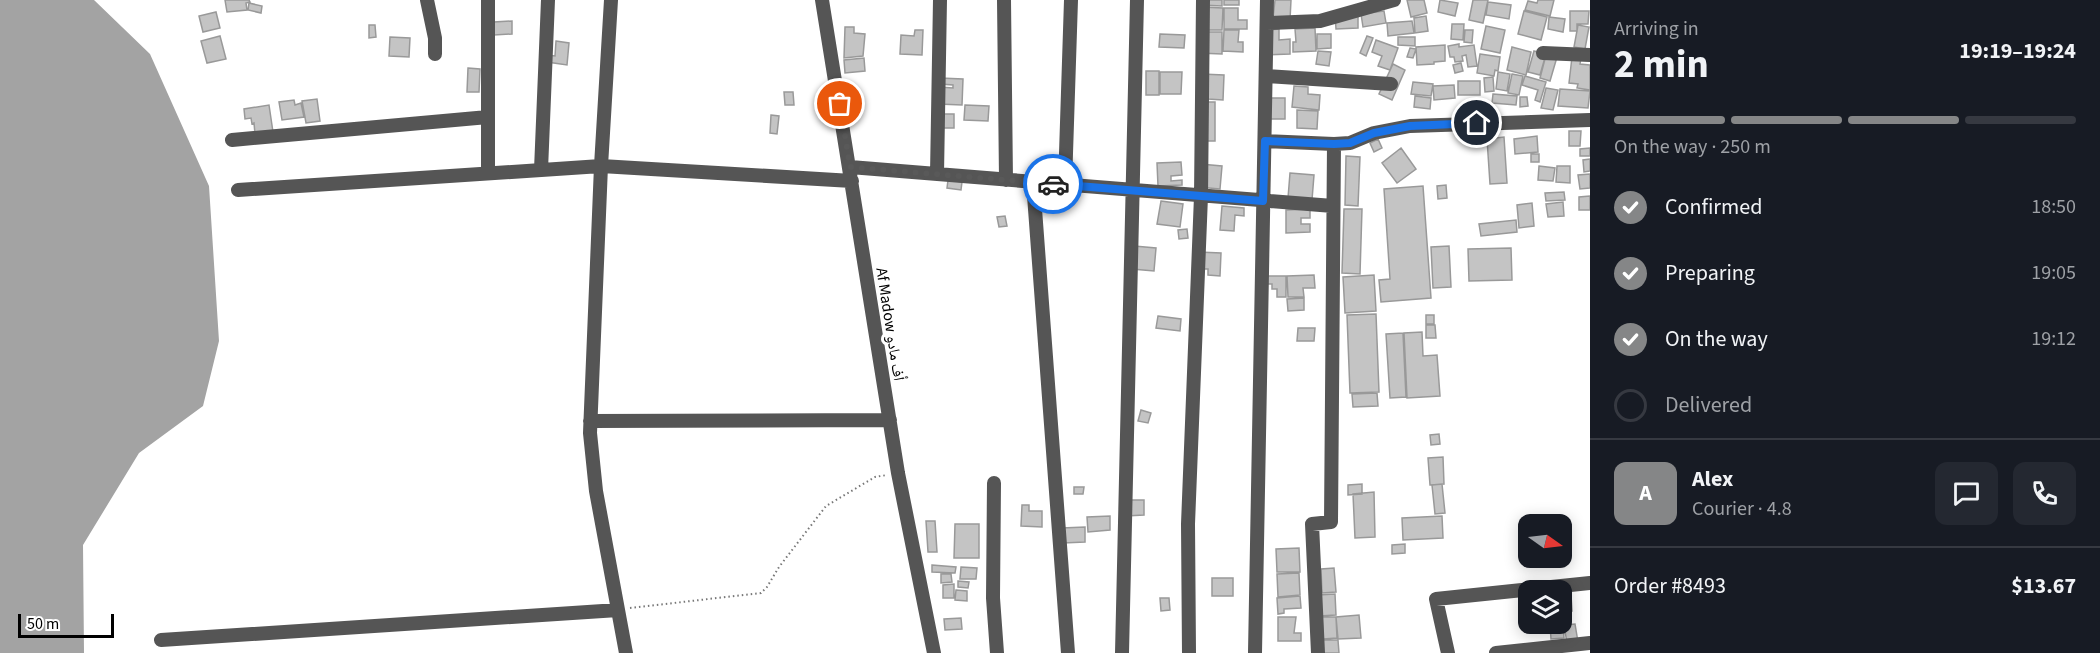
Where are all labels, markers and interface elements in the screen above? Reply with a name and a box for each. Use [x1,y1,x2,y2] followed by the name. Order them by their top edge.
[1614,15,1699,43] text: Arriving in
[1959,35,2076,67] text: 19:19–19:24
[1614,37,1709,93] text: 2 min
[814,78,865,129] pin
[823,87,856,120] icon: bag
[1451,97,1502,148] pin
[1460,106,1493,139] icon: home
[1614,133,1771,161] text: On the way · 250 m
[1023,154,1083,214] courier
[1037,168,1070,201] icon: car
[1614,191,1647,224] icon: check
[1665,191,1762,223] text: Confirmed
[2031,193,2076,221] text: 18:50
[1614,257,1647,290] icon: check
[1665,257,1755,289] text: Preparing
[2031,259,2076,287] text: 19:05
[870,266,910,382] street label: Af Madow أف مادو
[1614,323,1647,356] icon: check
[1665,323,1768,355] text: On the way
[2031,325,2076,353] text: 19:12
[1665,389,1752,421] text: Delivered
[1935,462,1998,525] button: chat
[2013,462,2076,525] button: phone
[1692,463,1733,495] text: Alex
[1639,477,1652,509] text: A
[1692,495,1792,523] text: Courier · 4.8
[1518,514,1572,568] north arrow
[1518,514,1572,634] map controls
[1614,570,1726,602] text: Order #8493
[2011,570,2076,602] text: $13.67
[1518,580,1572,634] button: layers
[18,611,114,638] scale bar
[27,613,59,635] text: 50 m

